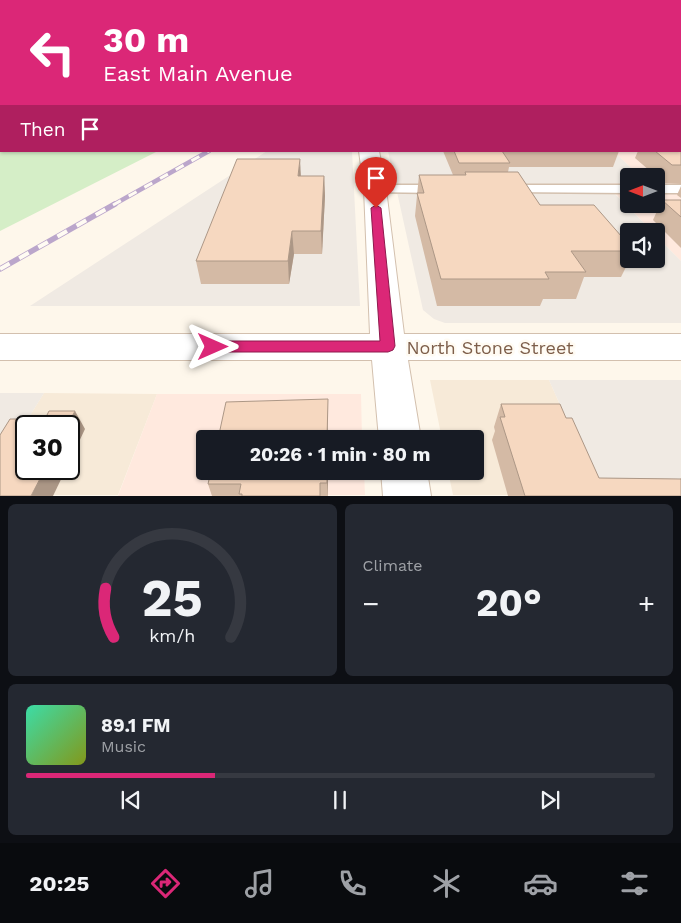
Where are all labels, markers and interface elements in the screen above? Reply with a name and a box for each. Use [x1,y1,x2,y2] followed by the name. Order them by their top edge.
[103,19,189,61] text: 30 m
[20,20,85,85] icon: left
[103,61,293,86] text: East Main Avenue
[76,115,104,143] icon: arrive
[20,118,66,141] text: Then
[355,157,397,208] pin
[362,164,390,192] icon: arrive
[620,168,665,212] north arrow
[620,168,665,268] map controls
[620,223,665,268] button: sound
[186,320,238,372] position arrow
[406,337,574,358] street label: North Stone Street
[15,415,80,480] speed limit sign: 30
[250,443,430,466] text: 20:26 · 1 min · 80 m
[363,556,423,575] text: Climate
[142,568,203,629] text: 25
[476,581,542,625] text: 20°
[363,587,379,620] text: −
[638,587,655,620] text: +
[149,625,195,646] text: km/h
[101,714,171,737] text: 89.1 FM
[101,737,146,756] text: Music
[117,786,145,814] icon: previous
[326,786,354,814] icon: pause
[536,786,564,814] icon: next
[148,866,183,901] icon: directions
[242,866,277,901] icon: music
[335,866,370,901] icon: phone
[429,866,464,901] icon: climate
[523,866,558,901] icon: car
[617,866,652,901] icon: filters
[29,871,89,896] text: 20:25

